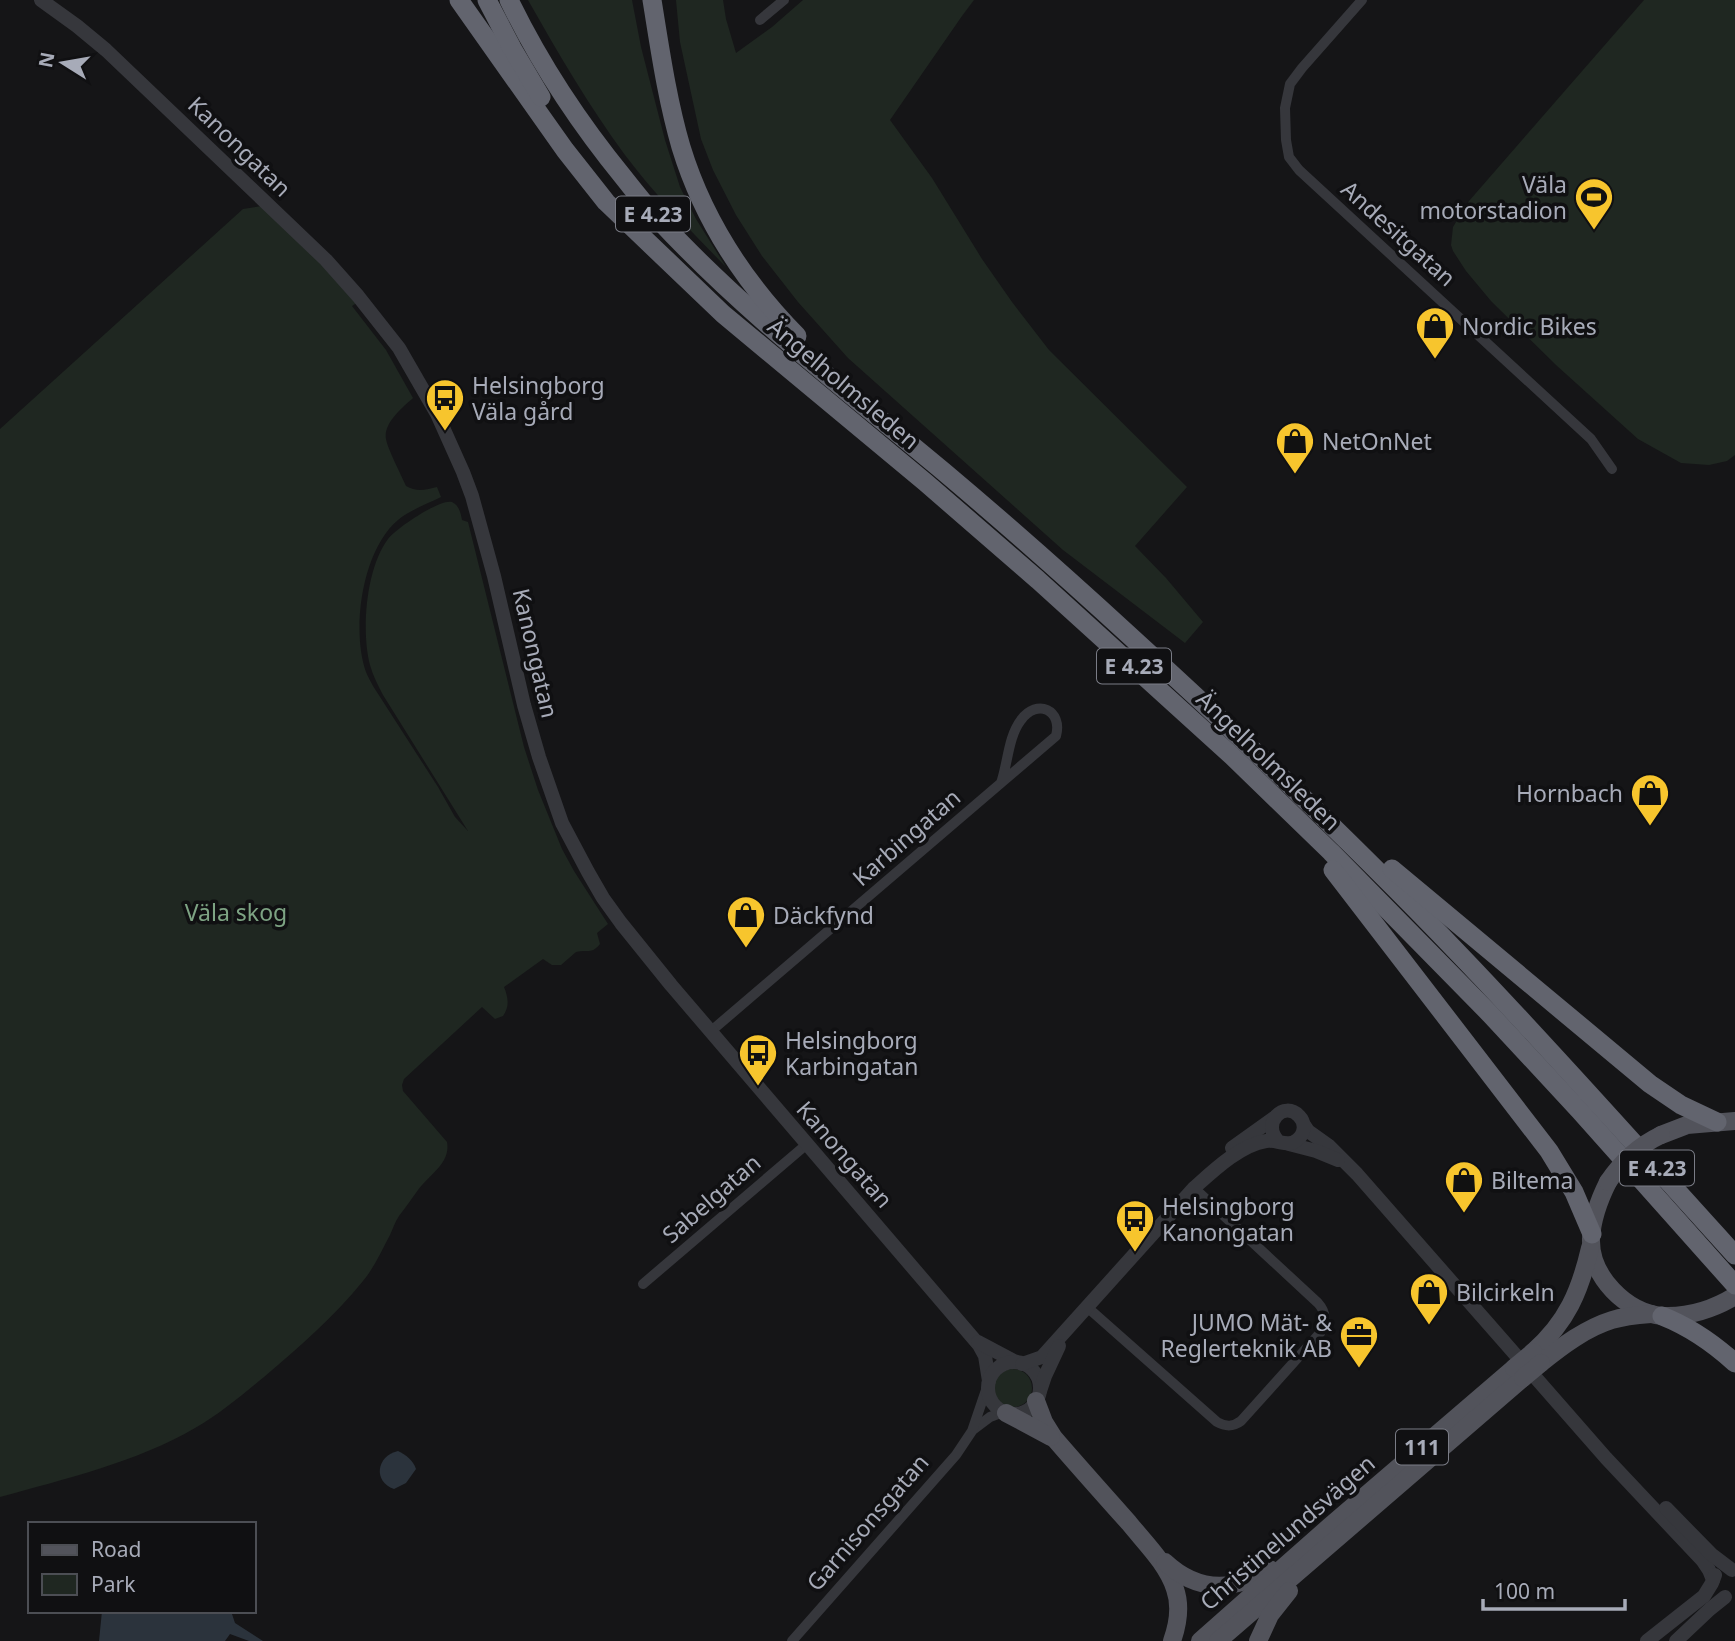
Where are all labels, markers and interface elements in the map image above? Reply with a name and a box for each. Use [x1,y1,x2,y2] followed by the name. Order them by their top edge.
[28,28,98,98] north arrow
[32,50,61,70] text: N
[181,89,299,203] street label: Kanongatan
[1419,168,1567,226] place label: Väla motorstadion
[1335,173,1463,293] street label: Andesitgatan
[1573,176,1615,231] sports icon: Väla motorstadion
[616,196,690,232] road number: E 4.23
[1414,305,1456,360] shop icon: Nordic Bikes
[761,310,927,456] street label: Ängelholmsleden
[1462,310,1597,342] place label: Nordic Bikes
[472,369,605,427] place label: Helsingborg Väla gård
[424,377,466,432] bus stop icon: Helsingborg Väla gård
[1274,420,1316,475] shop icon: NetOnNet
[1322,425,1432,457] place label: NetOnNet
[506,585,566,721] street label: Kanongatan
[1097,648,1171,684] road number: E 4.23
[1190,683,1348,837] street label: Ängelholmsleden
[1629,772,1671,827] shop icon: Hornbach
[1516,777,1623,809] place label: Hornbach
[845,781,967,893] street label: Karbingatan
[725,894,767,949] shop icon: Däckfynd
[185,896,287,928] park label: Väla skog
[773,899,874,931] place label: Däckfynd
[785,1024,918,1082] place label: Helsingborg Karbingatan
[737,1032,779,1087] bus stop icon: Helsingborg Karbingatan
[790,1094,900,1214] street label: Kanongatan
[655,1146,767,1250] street label: Sabelgatan
[1620,1150,1694,1186] road number: E 4.23
[1443,1159,1485,1214] shop icon: Biltema
[1491,1164,1574,1196] place label: Biltema
[1162,1190,1295,1248] place label: Helsingborg Kanongatan
[1114,1198,1156,1253] bus stop icon: Helsingborg Kanongatan
[1408,1271,1450,1326] shop icon: Bilcirkeln
[1456,1276,1555,1308] place label: Bilcirkeln
[1161,1306,1332,1364] place label: JUMO Mät- & Reglerteknik AB
[1338,1314,1380,1369] office icon: JUMO Mät- & Reglerteknik AB
[1396,1430,1448,1464] road number: 111
[799,1447,935,1597] street label: Garnisonsgatan
[1193,1447,1381,1617] street label: Christinelundsvägen
[28,1522,256,1613] legend
[91,1535,141,1563] text: Road
[1483,1568,1625,1612] scale bar
[91,1570,136,1598] text: Park
[1494,1577,1555,1605] text: 100 m

